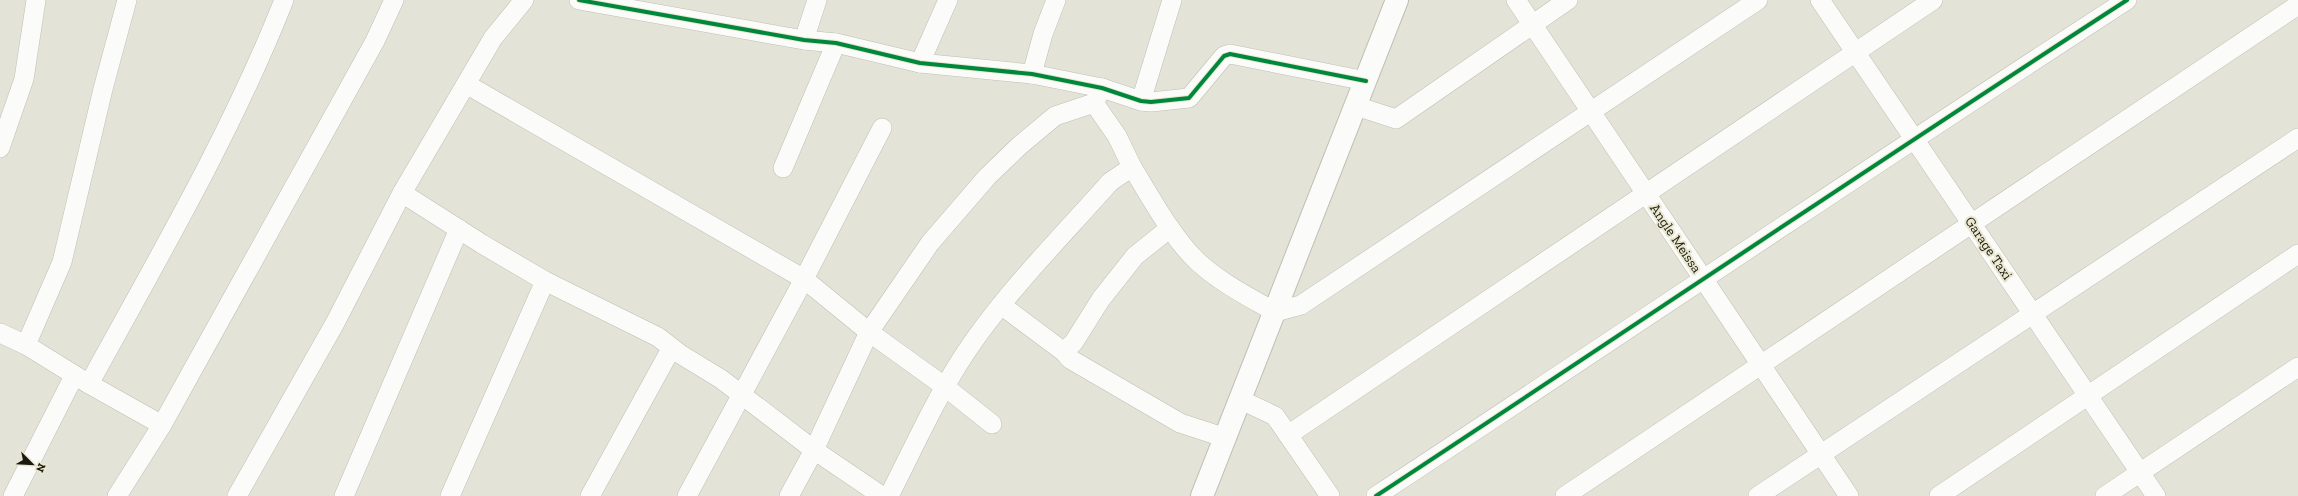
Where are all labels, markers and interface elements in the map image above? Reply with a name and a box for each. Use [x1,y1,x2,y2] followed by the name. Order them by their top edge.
[1646,200,1705,276] street label: Angle Meissa
[1961,214,2016,283] street label: Garage Taxi
[12,444,52,484] north arrow
[33,461,48,475] text: N

